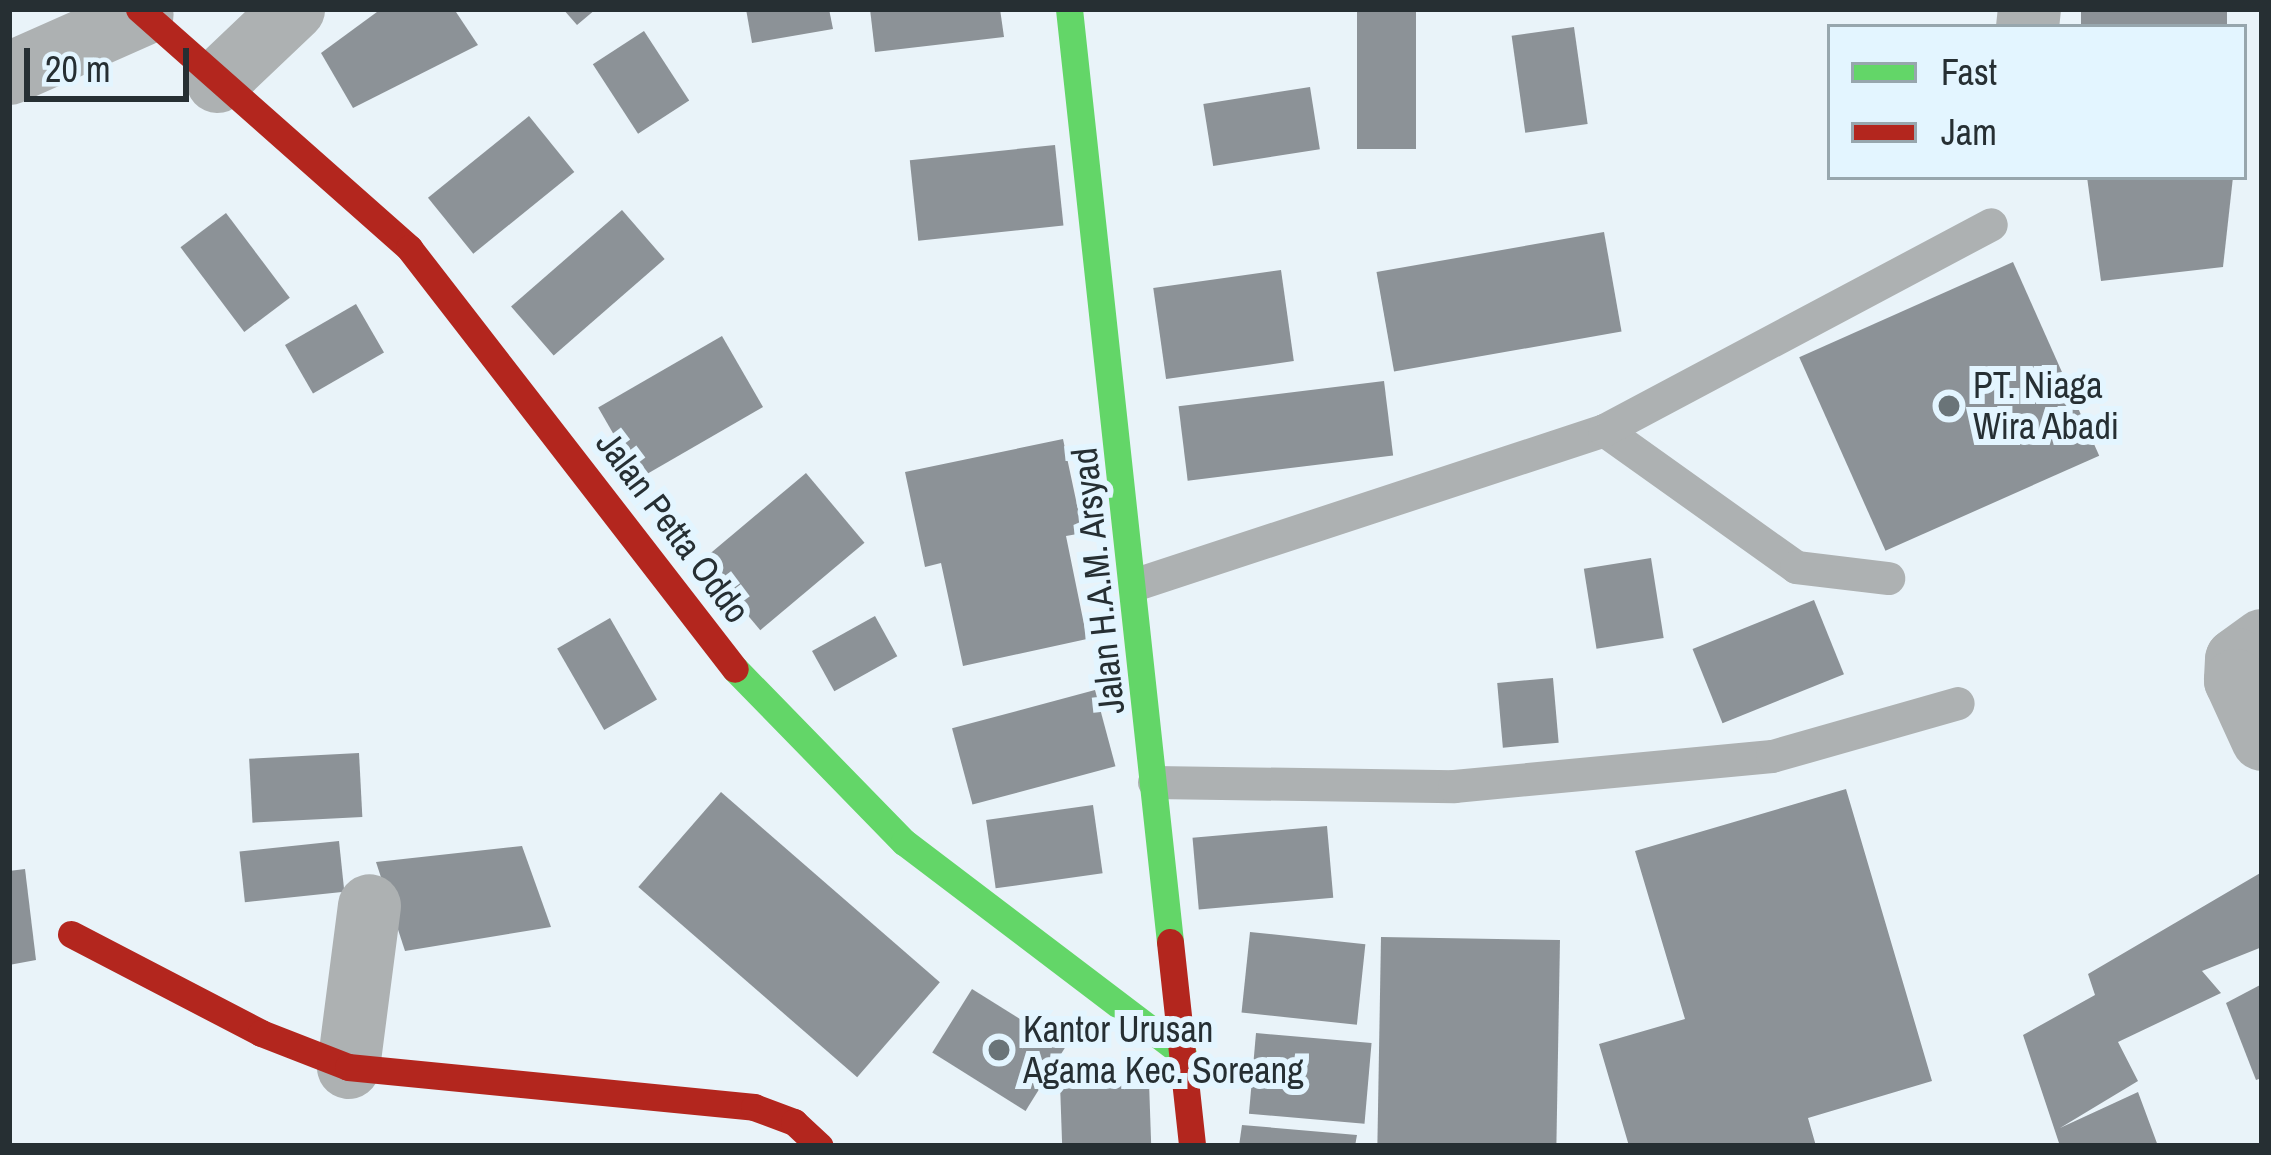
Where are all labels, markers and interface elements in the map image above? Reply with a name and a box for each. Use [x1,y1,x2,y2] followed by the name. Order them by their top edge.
[30,24,195,98] scale bar
[1827,24,2247,180] legend
[45,45,111,93] text: 20 m
[1941,48,1997,96] text: Fast
[1941,108,1997,156] text: Jam
[1973,363,2121,448] place label: PT. Niaga Wira Abadi
[1936,393,1962,419] marker: PT. Niaga Wira Abadi
[587,423,759,631] street label: Jalan Petta Oddo
[1062,445,1134,717] street label: Jalan H.A.M. Arsyad
[1023,1007,1304,1092] place label: Kantor Urusan Agama Kec. Soreang
[986,1037,1012,1063] marker: Kantor Urusan Agama Kec. Soreang

